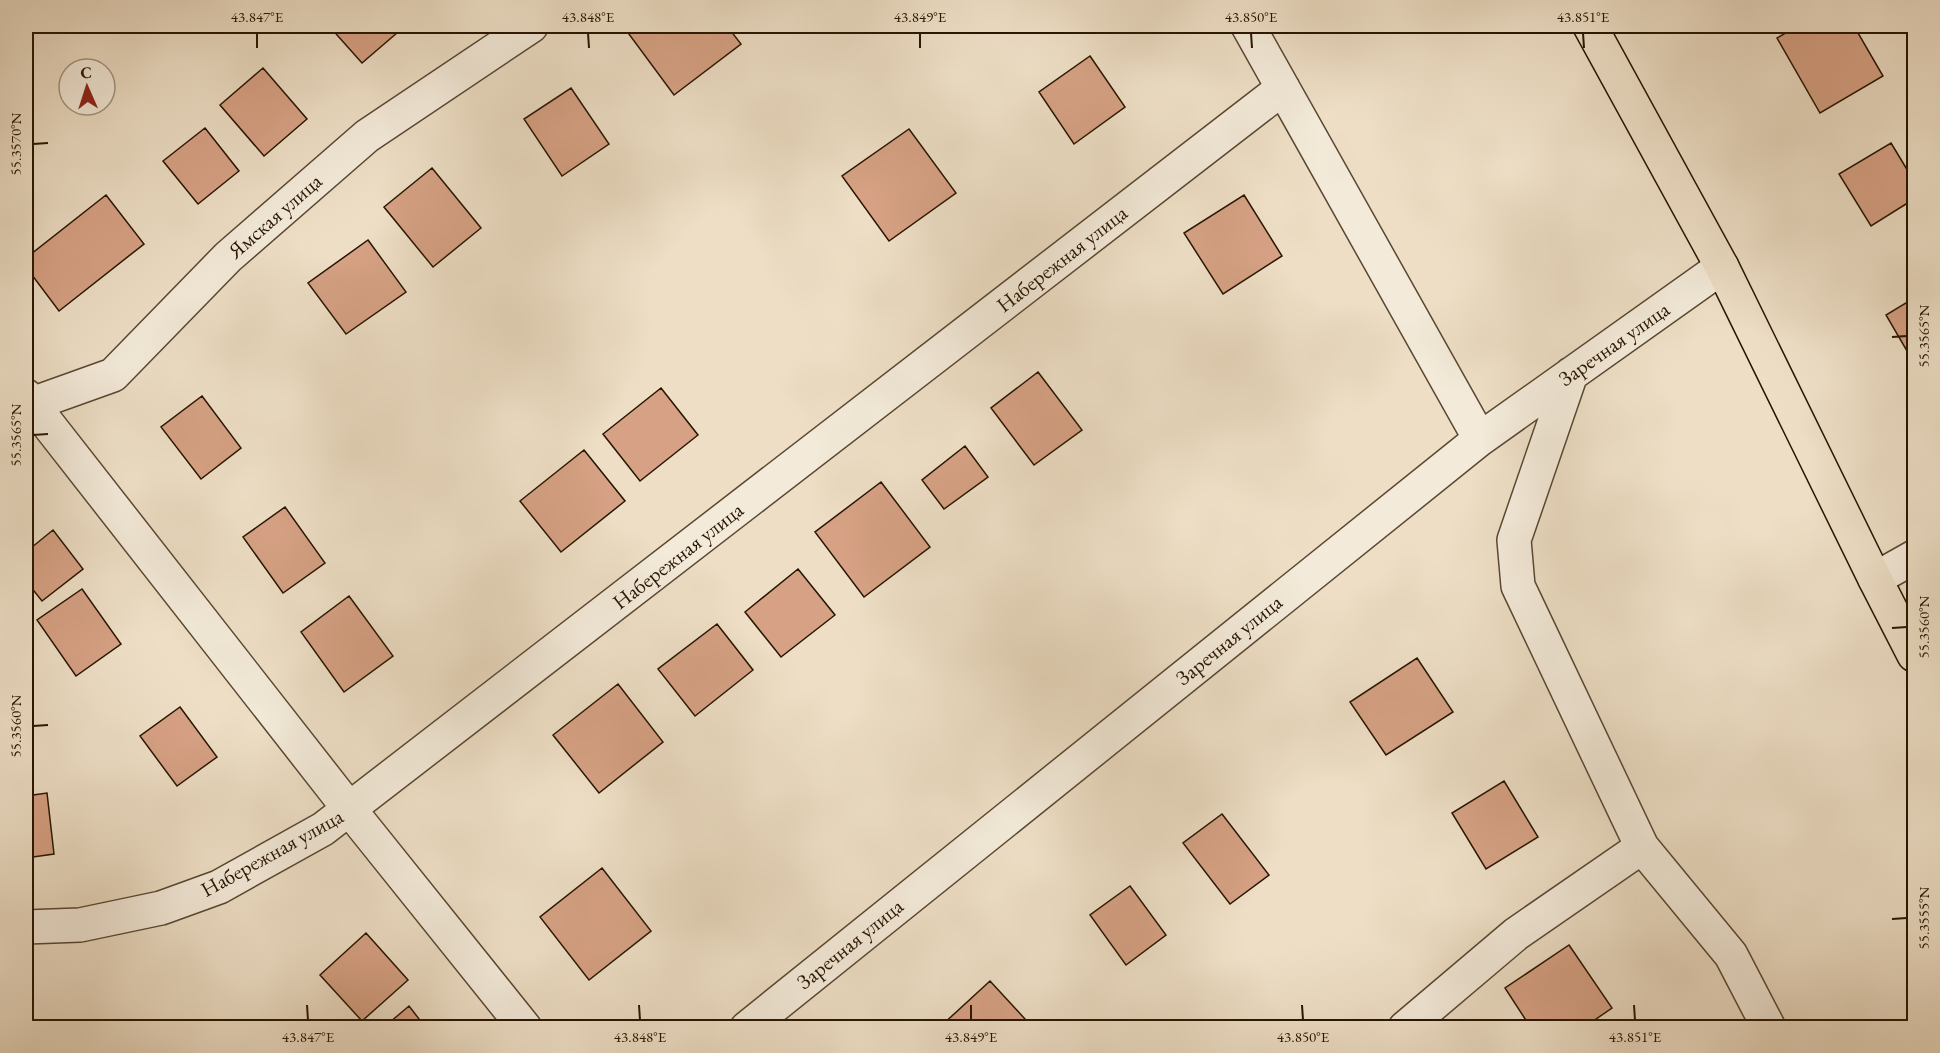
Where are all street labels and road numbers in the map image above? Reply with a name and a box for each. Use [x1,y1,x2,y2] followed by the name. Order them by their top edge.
[221,167,328,265] street label: Ямская улица
[991,199,1133,318] street label: Набережная улица
[1553,295,1675,392] street label: Заречная улица
[607,496,749,615] street label: Набережная улица
[1170,588,1288,691] street label: Заречная улица
[196,802,348,903] street label: Набережная улица
[791,892,909,995] street label: Заречная улица

